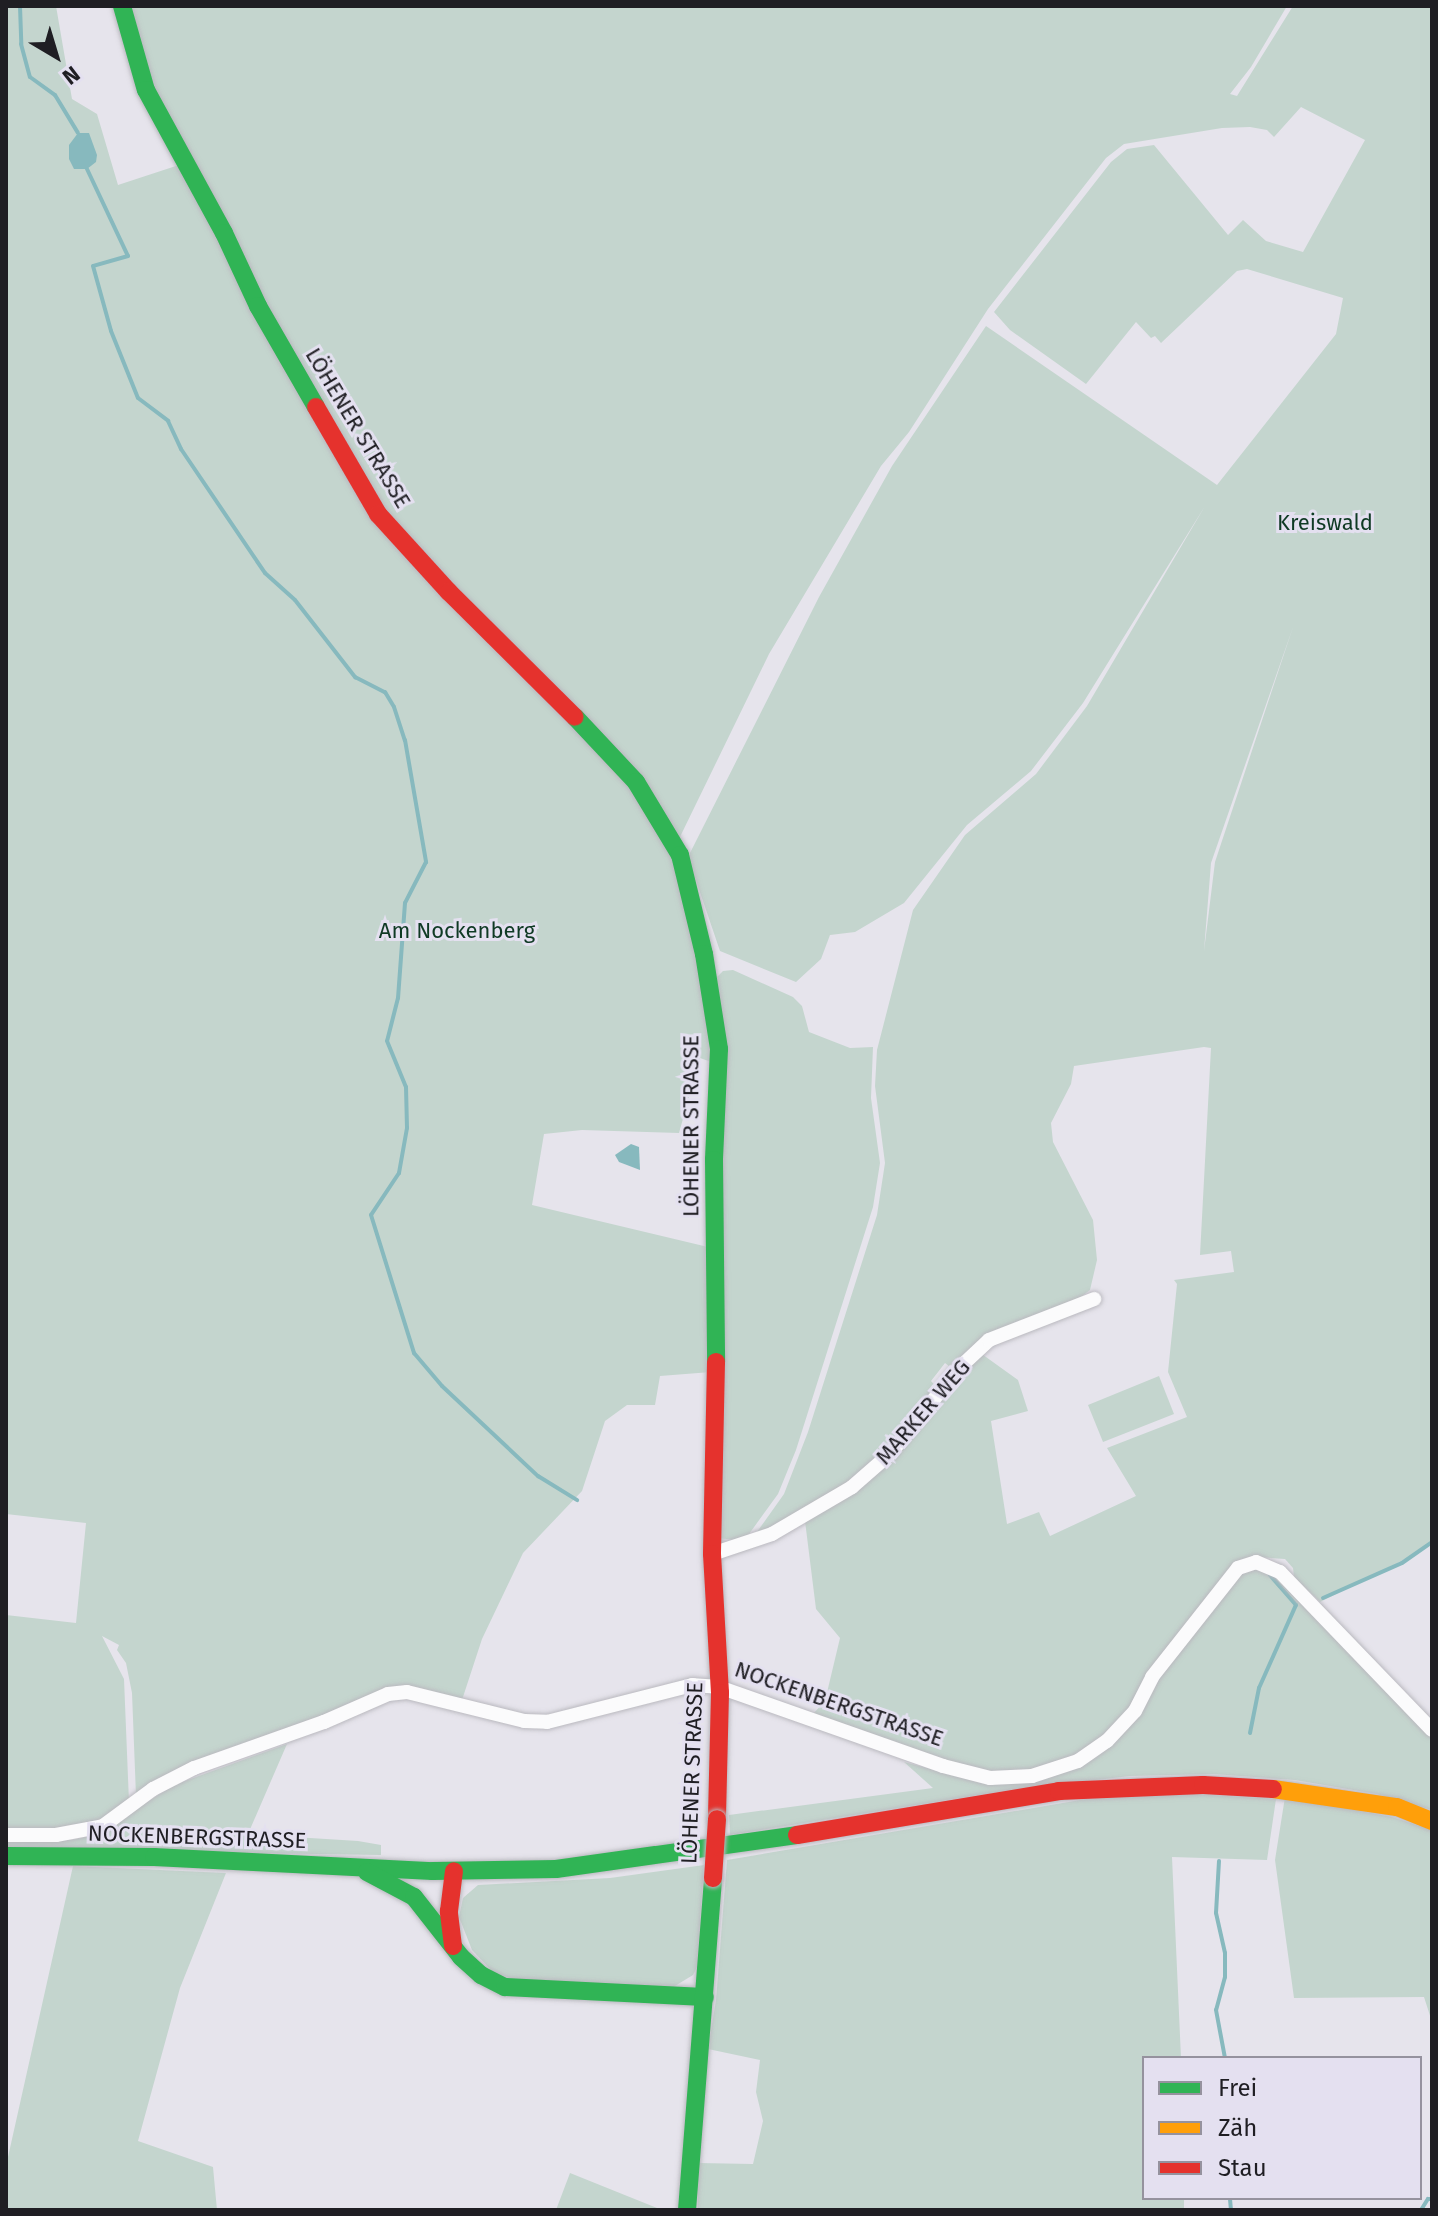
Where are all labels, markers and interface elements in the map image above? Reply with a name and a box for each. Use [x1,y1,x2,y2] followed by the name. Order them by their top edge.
[16,16,96,96] north arrow
[57,60,85,90] text: N
[300,343,416,513] street label: LÖHENER STRASSE
[1277,510,1373,536] park label: Kreiswald
[379,918,535,944] park label: Am Nockenberg
[678,1035,704,1217] street label: LÖHENER STRASSE
[870,1354,976,1470] street label: MARKER WEG
[731,1656,947,1752] street label: NOCKENBERGSTRASSE
[676,1682,708,1864] street label: LÖHENER STRASSE
[87,1820,307,1854] street label: NOCKENBERGSTRASSE
[1142,2056,1422,2200] legend
[1218,2074,1257,2102] text: Frei
[1218,2114,1257,2142] text: Zäh
[1218,2154,1267,2182] text: Stau

